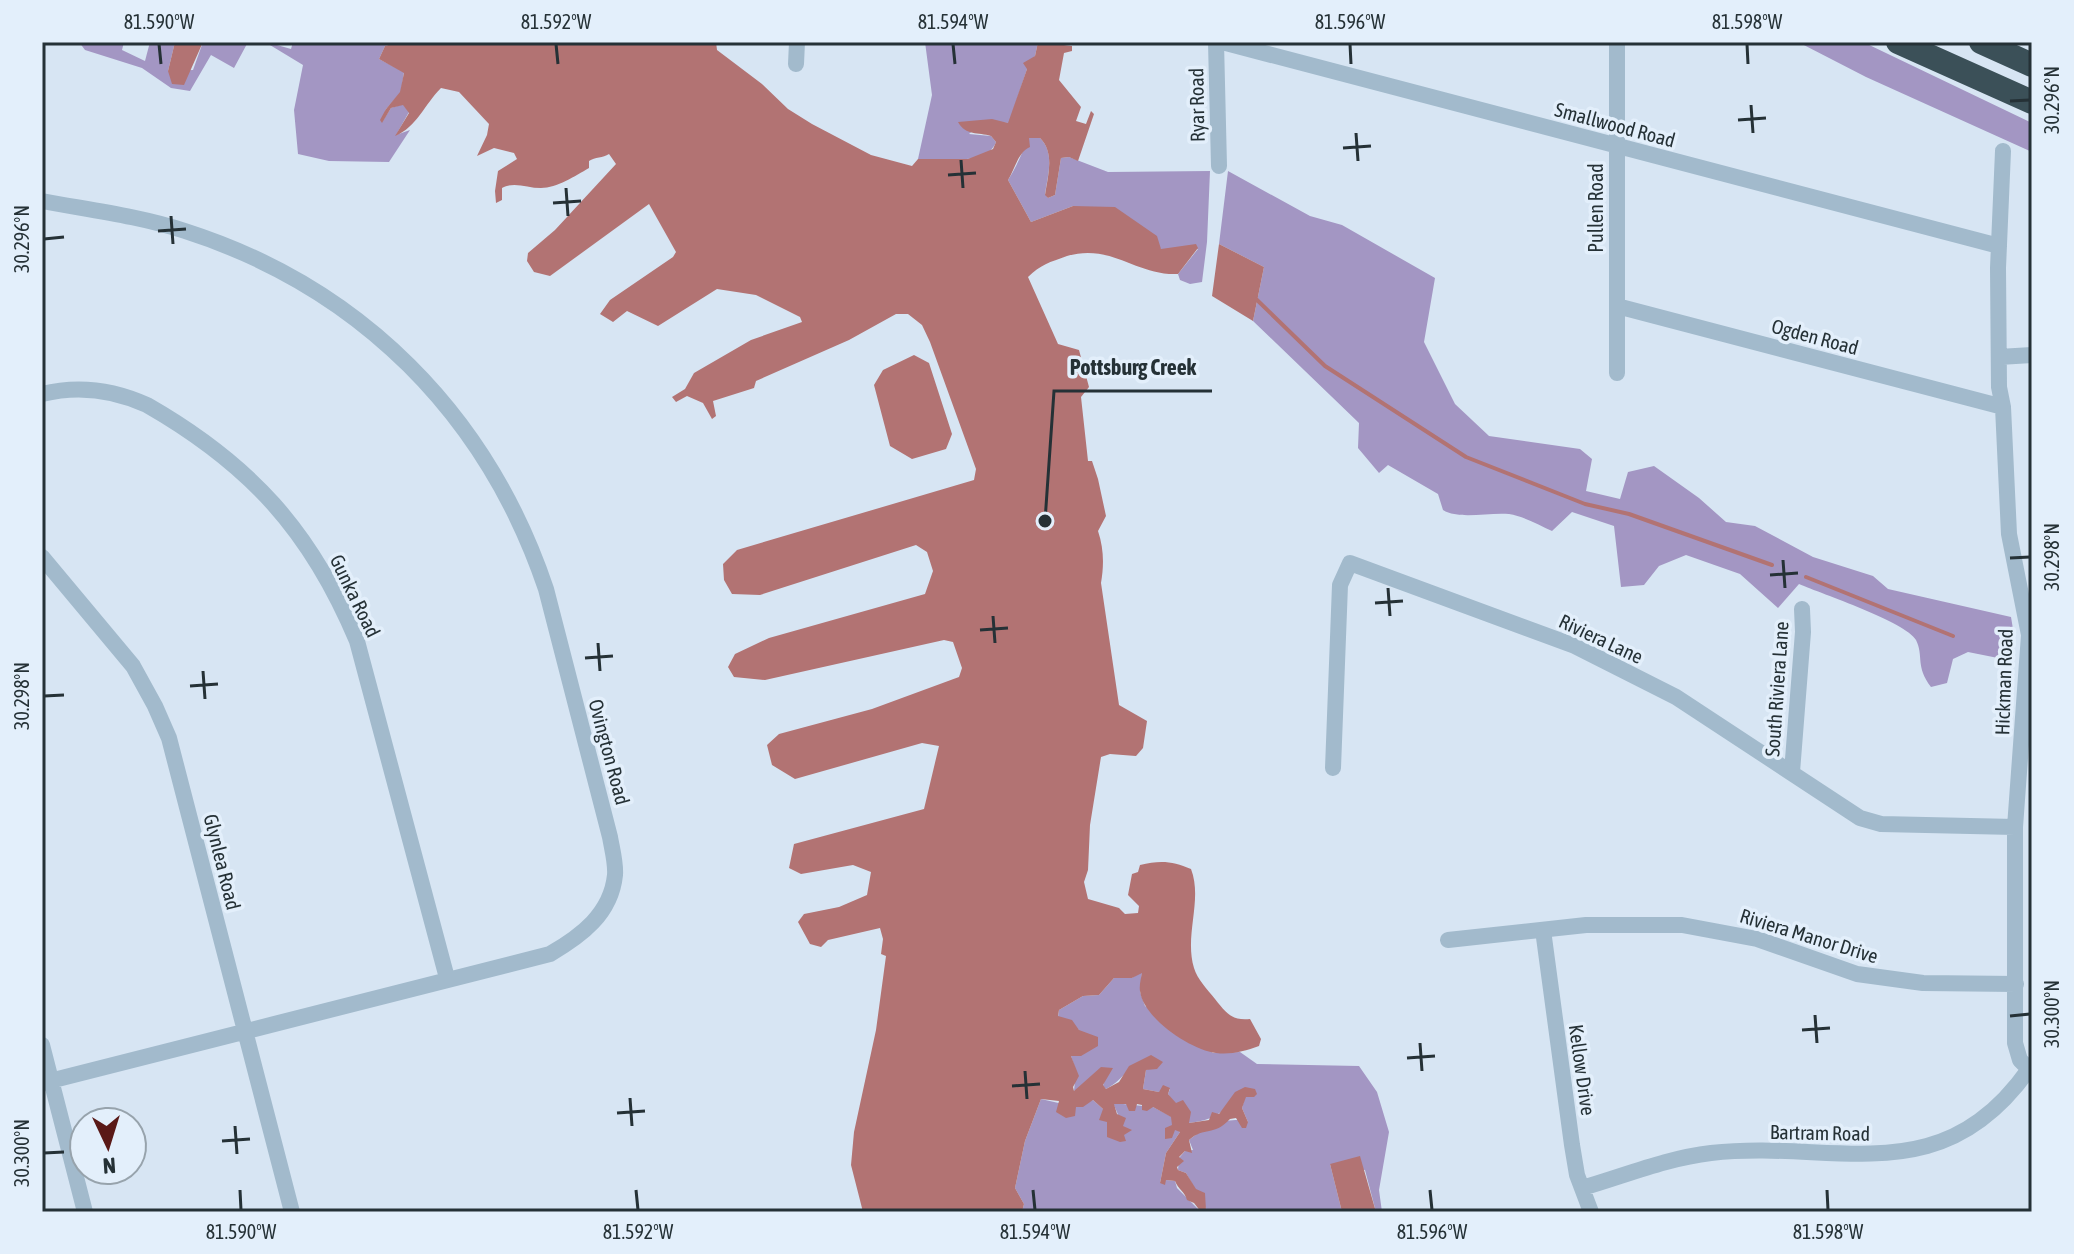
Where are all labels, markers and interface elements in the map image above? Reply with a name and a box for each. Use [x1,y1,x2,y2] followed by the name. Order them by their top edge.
[124,10,195,33] text: 81.590°W
[521,10,592,33] text: 81.592°W
[918,10,989,33] text: 81.594°W
[1315,10,1386,33] text: 81.596°W
[1712,10,1783,33] text: 81.598°W
[2040,66,2063,134] text: 30.296°N
[1184,68,1209,142] street label: Ryar Road
[1553,97,1678,152] street label: Smallwood Road
[1584,163,1607,253] street label: Pullen Road
[10,205,33,273] text: 30.296°N
[1769,314,1861,359] street label: Ogden Road
[1054,345,1212,391] callout: Pottsburg Creek
[1070,354,1197,380] text: Pottsburg Creek
[2040,523,2063,591] text: 30.298°N
[326,551,385,641] street label: Gunka Road
[1556,609,1647,668] street label: Riviera Lane
[1760,621,1793,757] street label: South Riviera Lane
[1990,628,2017,736] street label: Hickman Road
[10,662,33,730] text: 30.298°N
[584,697,635,807] street label: Ovington Road
[199,812,246,912] street label: Glynlea Road
[1737,904,1881,967] street label: Riviera Manor Drive
[2040,980,2063,1048] text: 30.300°N
[1565,1023,1600,1117] street label: Kellow Drive
[68,1106,148,1186] north arrow
[10,1119,33,1187] text: 30.300°N
[1770,1120,1870,1145] street label: Bartram Road
[102,1153,117,1179] text: N
[206,1220,277,1243] text: 81.590°W
[603,1220,674,1243] text: 81.592°W
[1000,1220,1071,1243] text: 81.594°W
[1397,1220,1468,1243] text: 81.596°W
[1793,1220,1864,1243] text: 81.598°W

